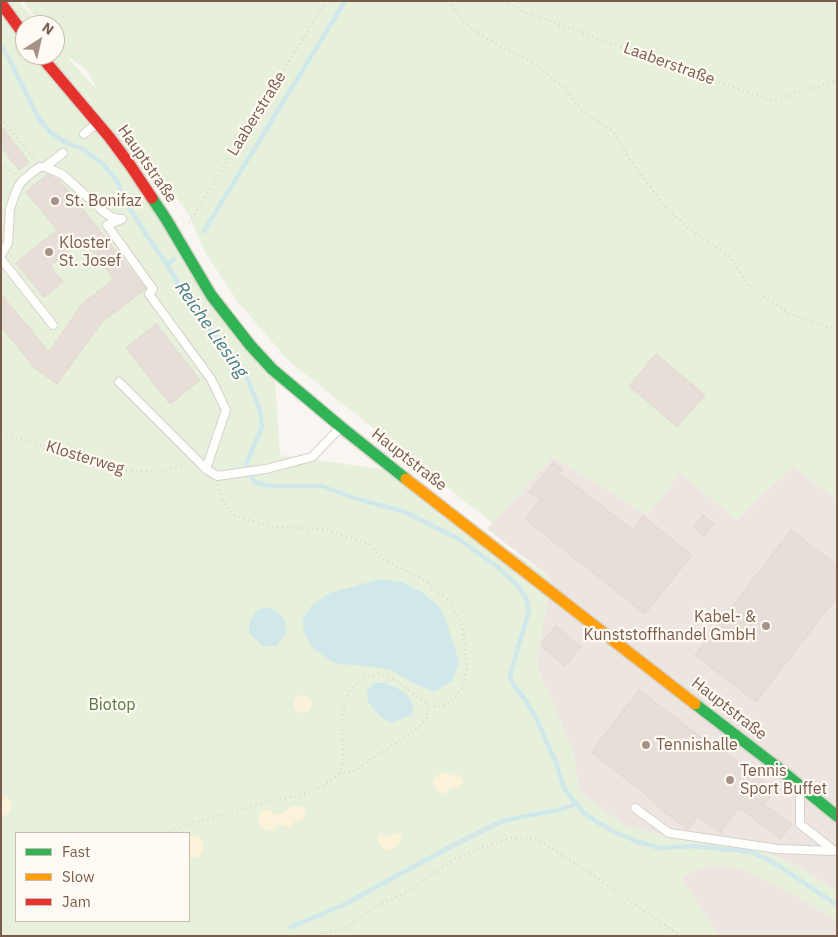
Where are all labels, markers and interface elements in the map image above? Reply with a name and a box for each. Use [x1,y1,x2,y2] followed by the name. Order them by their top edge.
[15,15,65,65] north arrow
[39,18,57,39] text: N
[621,39,717,89] street label: Laaberstraße
[224,68,290,160] street label: Laaberstraße
[113,121,181,207] street label: Hauptstraße
[65,191,142,211] place label: St. Bonifaz
[49,195,61,207] marker: St. Bonifaz
[59,233,121,271] place label: Kloster St. Josef
[43,246,55,258] marker: Kloster St. Josef
[170,278,252,382] water label: Reiche Liesing
[367,425,451,495] street label: Hauptstraße
[44,437,126,479] street label: Klosterweg
[583,607,756,645] place label: Kabel- & Kunststoffhandel GmbH
[760,620,772,632] marker: Kabel- & Kunststoffhandel GmbH
[687,674,771,744] street label: Hauptstraße
[88,695,136,715] park label: Biotop
[656,735,738,755] place label: Tennishalle
[640,739,652,751] marker: Tennishalle
[740,761,827,799] place label: Tennis Sport Buffet
[724,774,736,786] marker: Tennis Sport Buffet
[15,832,190,922] legend
[62,842,90,861] text: Fast
[62,867,95,886] text: Slow
[62,892,91,911] text: Jam

